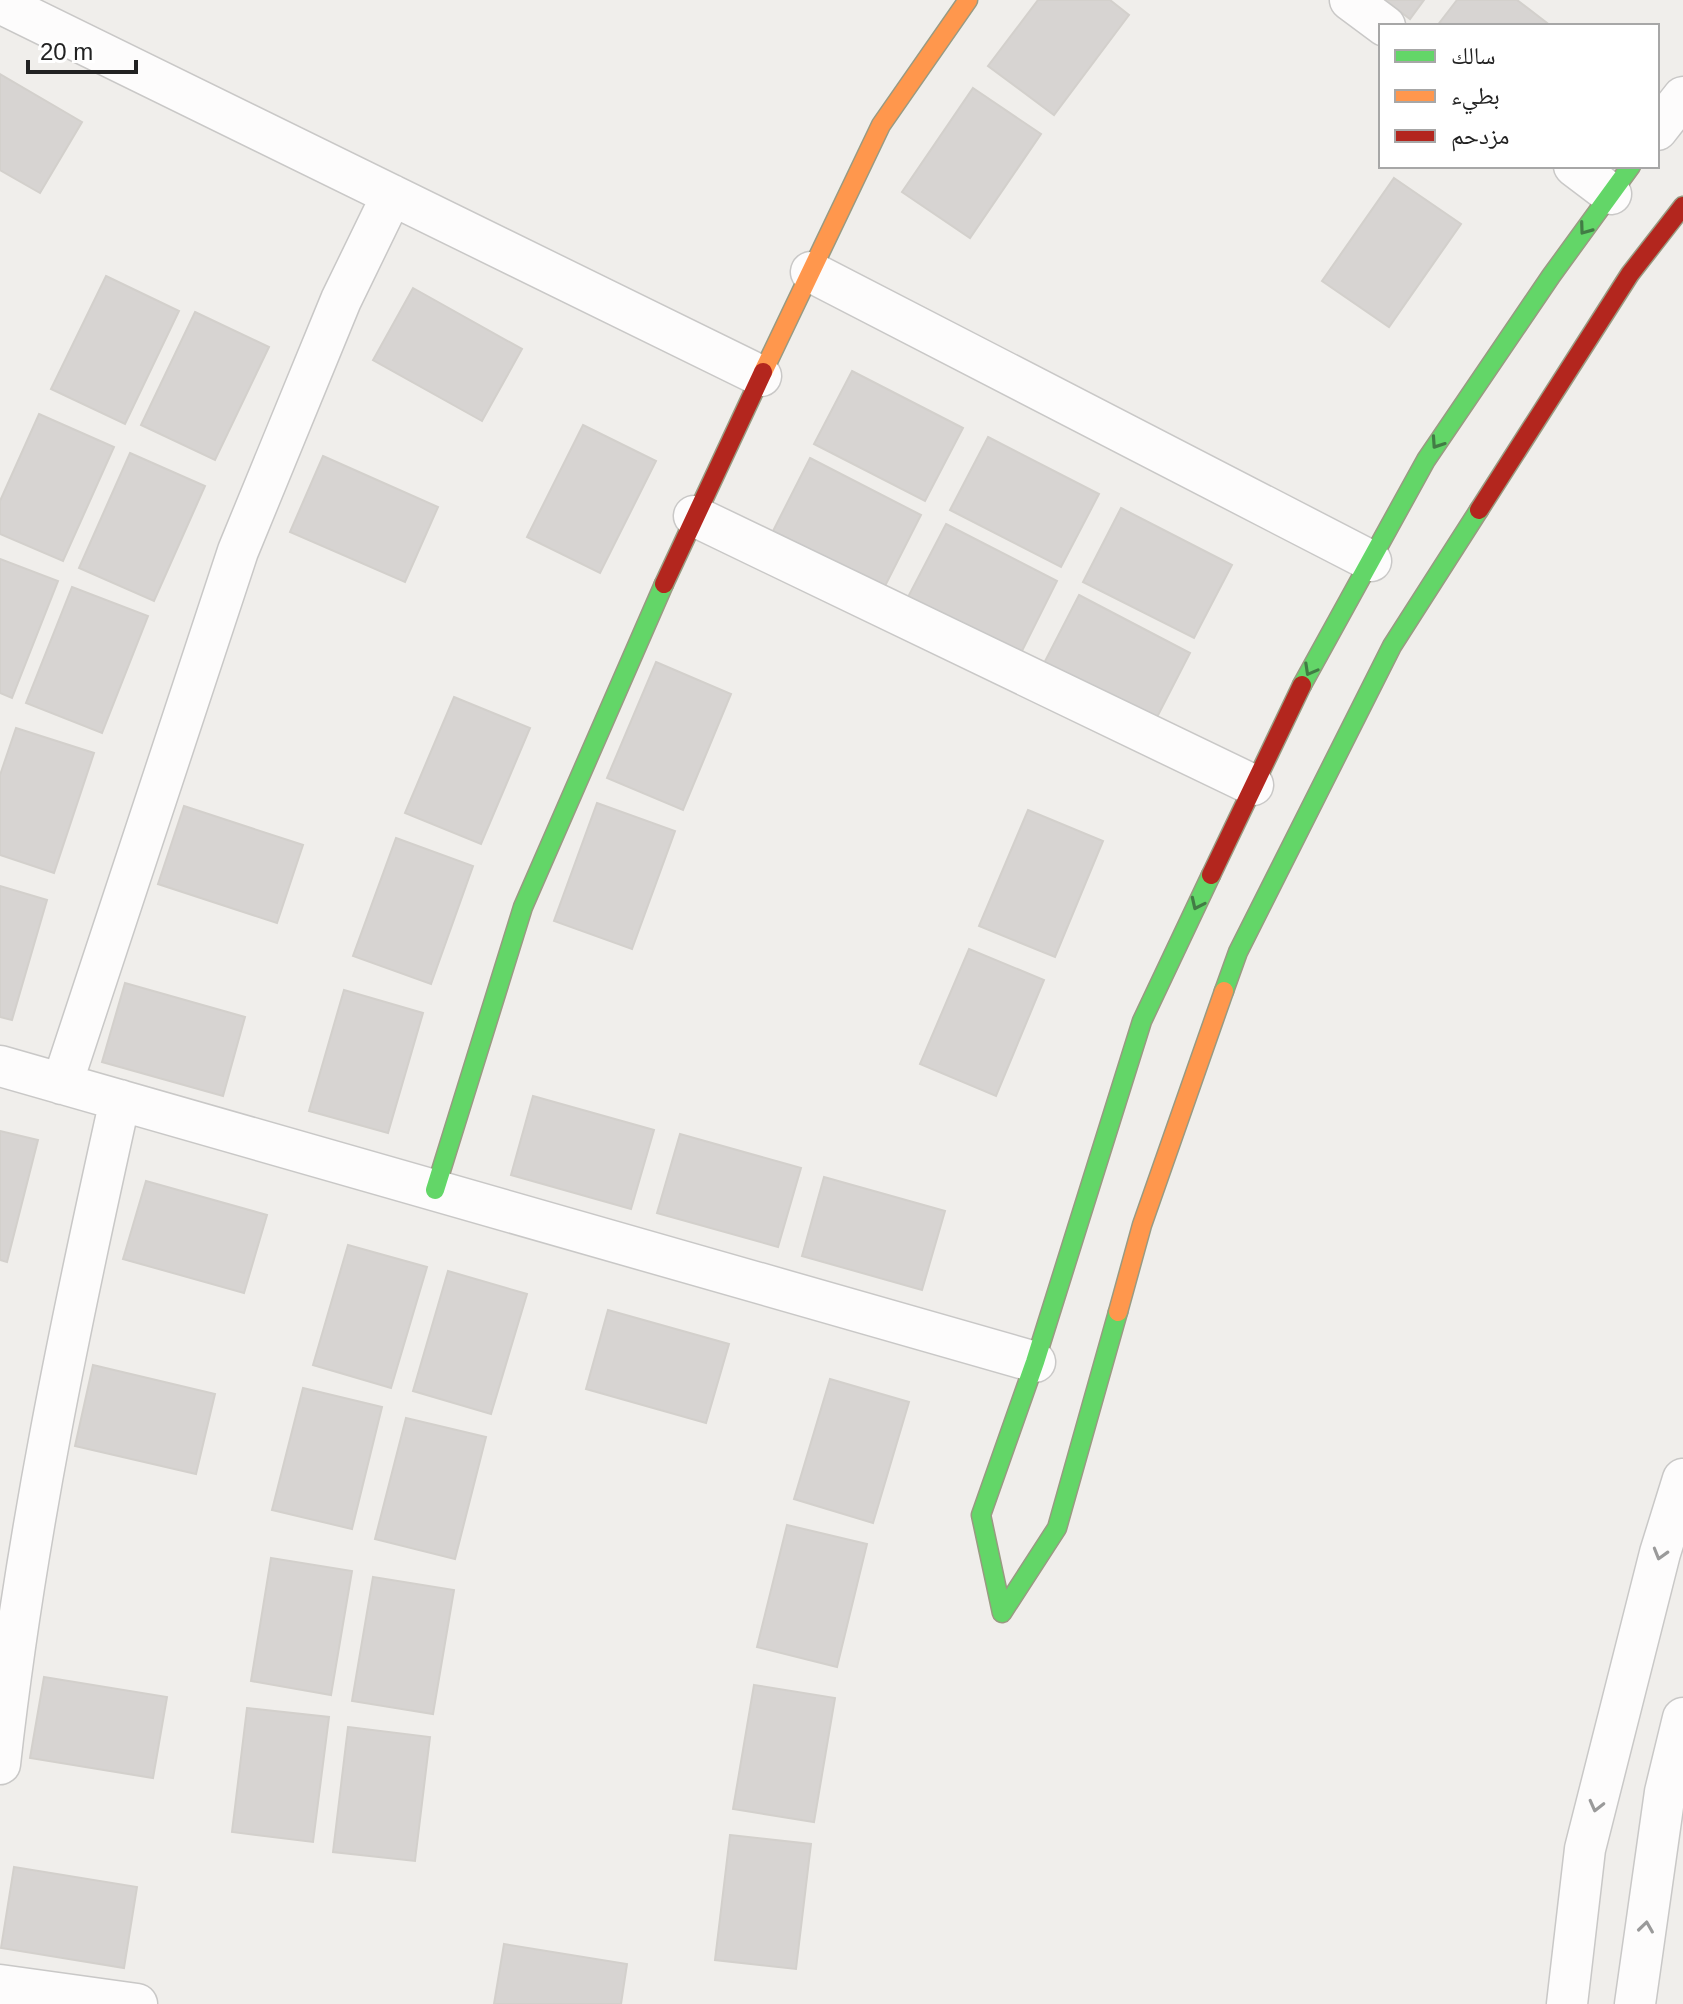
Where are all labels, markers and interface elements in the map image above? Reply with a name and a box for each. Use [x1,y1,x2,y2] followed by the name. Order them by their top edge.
[28,24,136,74] scale bar
[1379,24,1659,168] legend
[40,38,93,65] text: 20 m
[1451,42,1496,69] text: سالك
[1451,82,1500,115] text: بطيء
[1451,122,1510,152] text: مزدحم
[1580,220,1595,235] one-way arrow
[1432,434,1447,449] one-way arrow
[1304,661,1320,676] one-way arrow
[1191,896,1207,910] one-way arrow
[1653,1547,1669,1560] one-way arrow
[1588,1798,1605,1812] one-way arrow
[1637,1920,1654,1934] one-way arrow

